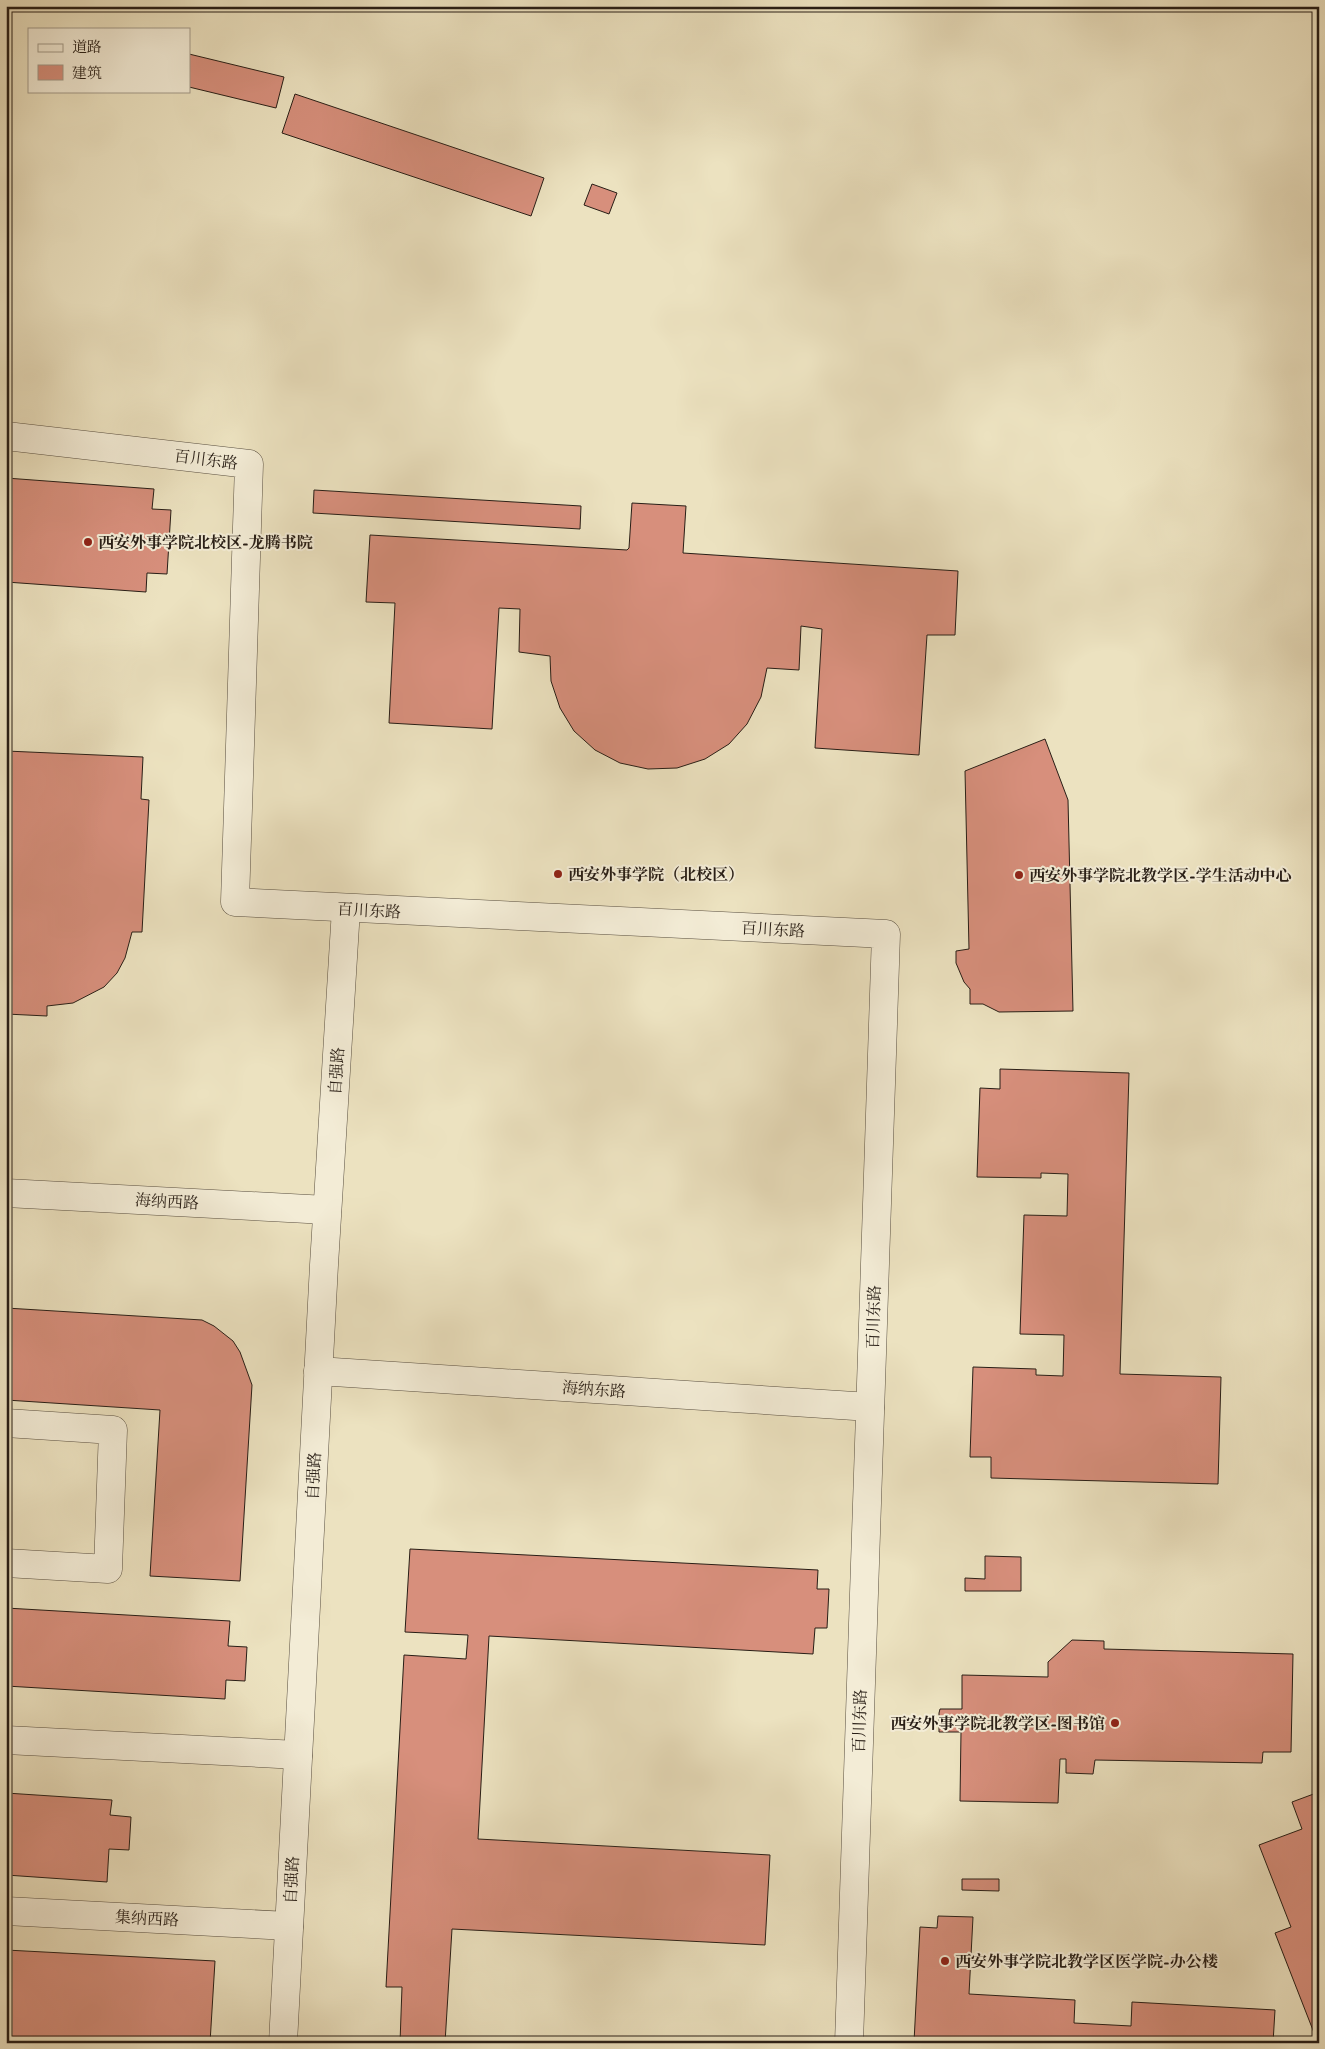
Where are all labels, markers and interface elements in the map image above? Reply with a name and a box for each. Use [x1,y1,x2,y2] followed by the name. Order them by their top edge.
[28,28,190,92] legend
[72,38,102,57] text: 道路
[72,64,102,83] text: 建筑
[173,446,239,474] street label: 百川东路
[98,533,313,553] place label: 西安外事学院北校区-龙腾书院
[82,536,94,548] marker: 西安外事学院北校区-龙腾书院
[568,865,744,885] place label: 西安外事学院（北校区）
[1029,866,1292,886] place label: 西安外事学院北教学区-学生活动中心
[552,868,564,880] marker: 西安外事学院（北校区）
[1013,869,1025,881] marker: 西安外事学院北教学区-学生活动中心
[336,899,401,923] street label: 百川东路
[740,918,805,942] street label: 百川东路
[325,1046,349,1096] street label: 自强路
[134,1190,199,1214] street label: 海纳西路
[863,1285,885,1349] street label: 百川东路
[561,1378,627,1402] street label: 海纳东路
[303,1452,325,1501] street label: 自强路
[849,1689,871,1753] street label: 百川东路
[890,1714,1105,1734] place label: 西安外事学院北教学区-图书馆
[1109,1717,1121,1729] marker: 西安外事学院北教学区-图书馆
[281,1856,303,1905] street label: 自强路
[114,1907,179,1931] street label: 集纳西路
[955,1952,1218,1972] place label: 西安外事学院北教学区医学院-办公楼
[939,1955,951,1967] marker: 西安外事学院北教学区医学院-办公楼

